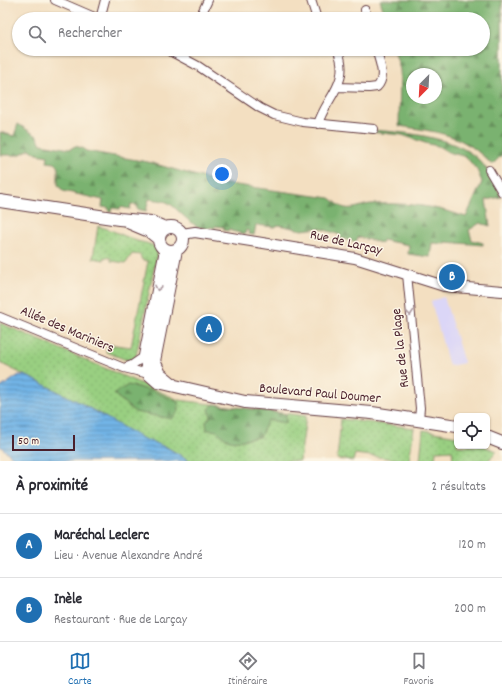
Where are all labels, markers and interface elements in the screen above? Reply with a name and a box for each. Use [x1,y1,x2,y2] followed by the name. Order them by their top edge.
[12,12,490,56] search box
[26,23,48,45] icon: search
[58,23,122,45] text: Rechercher
[406,68,442,104] north arrow
[212,164,232,184] your location
[308,225,384,261] street label: Rue de Larçay
[439,262,465,292] pin: B
[154,285,162,292] one-way arrow
[17,301,117,359] street label: Allée des Mariniers
[387,307,415,389] street label: Rue de la Plage
[406,310,415,316] one-way arrow
[196,314,222,344] pin: A
[259,379,382,409] street label: Boulevard Paul Doumer
[454,413,490,449] map controls
[454,413,490,449] button: locate
[12,433,75,452] scale bar
[18,434,39,450] text: 50 m
[16,475,88,499] text: À proximité
[432,478,486,497] text: 2 résultats
[54,525,149,547] text: Maréchal Leclerc
[25,536,33,555] text: A
[458,536,486,555] text: 120 m
[54,547,203,566] text: Lieu · Avenue Alexandre André
[54,589,82,611] text: Inèle
[26,600,32,619] text: B
[454,600,486,619] text: 200 m
[54,611,187,630] text: Restaurant · Rue de Larçay
[68,650,92,690] tab: Carte
[228,650,267,690] tab: Itinéraire
[404,650,434,690] tab: Favoris

